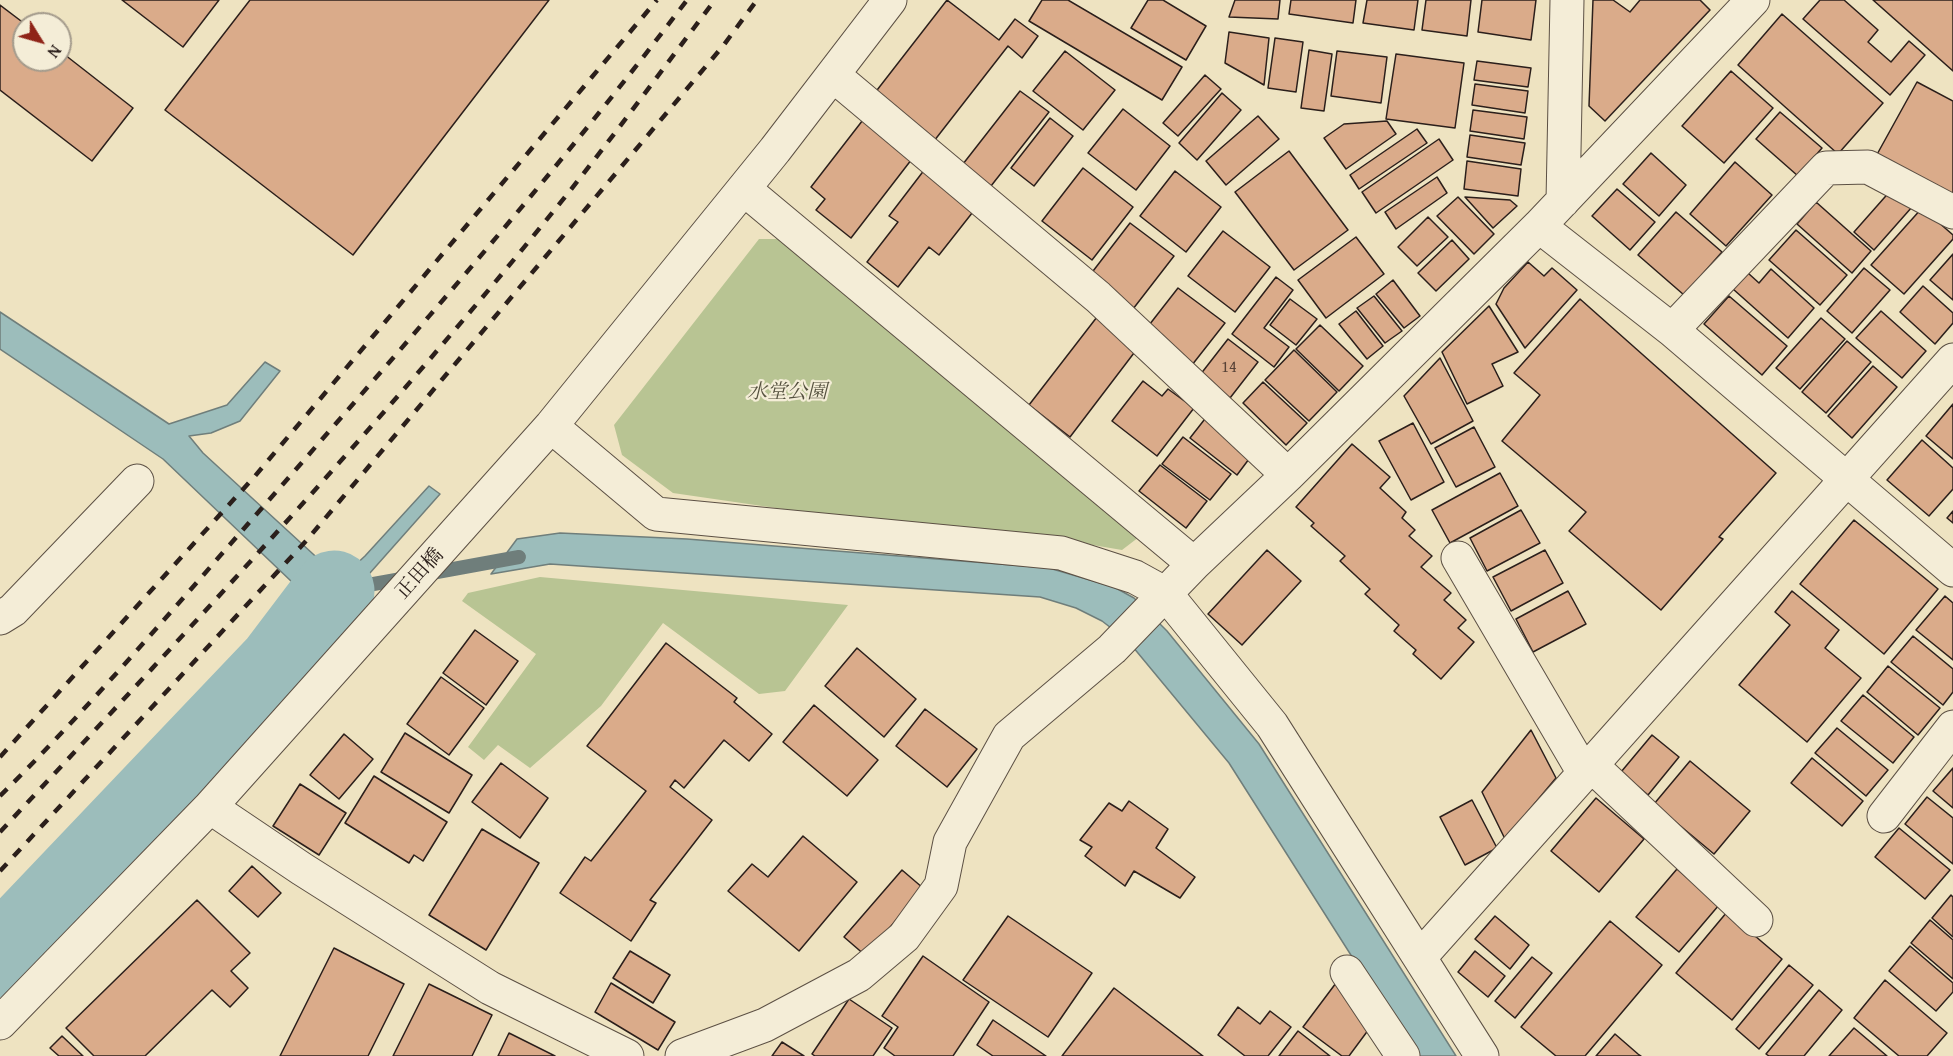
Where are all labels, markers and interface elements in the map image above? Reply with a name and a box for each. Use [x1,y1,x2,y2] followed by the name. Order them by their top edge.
[12,12,72,72] north arrow
[42,40,68,63] text: N
[1221,358,1237,378] house number: 14
[747,381,827,405] park label: 水堂公園
[391,544,449,604] street label: 正田橋

